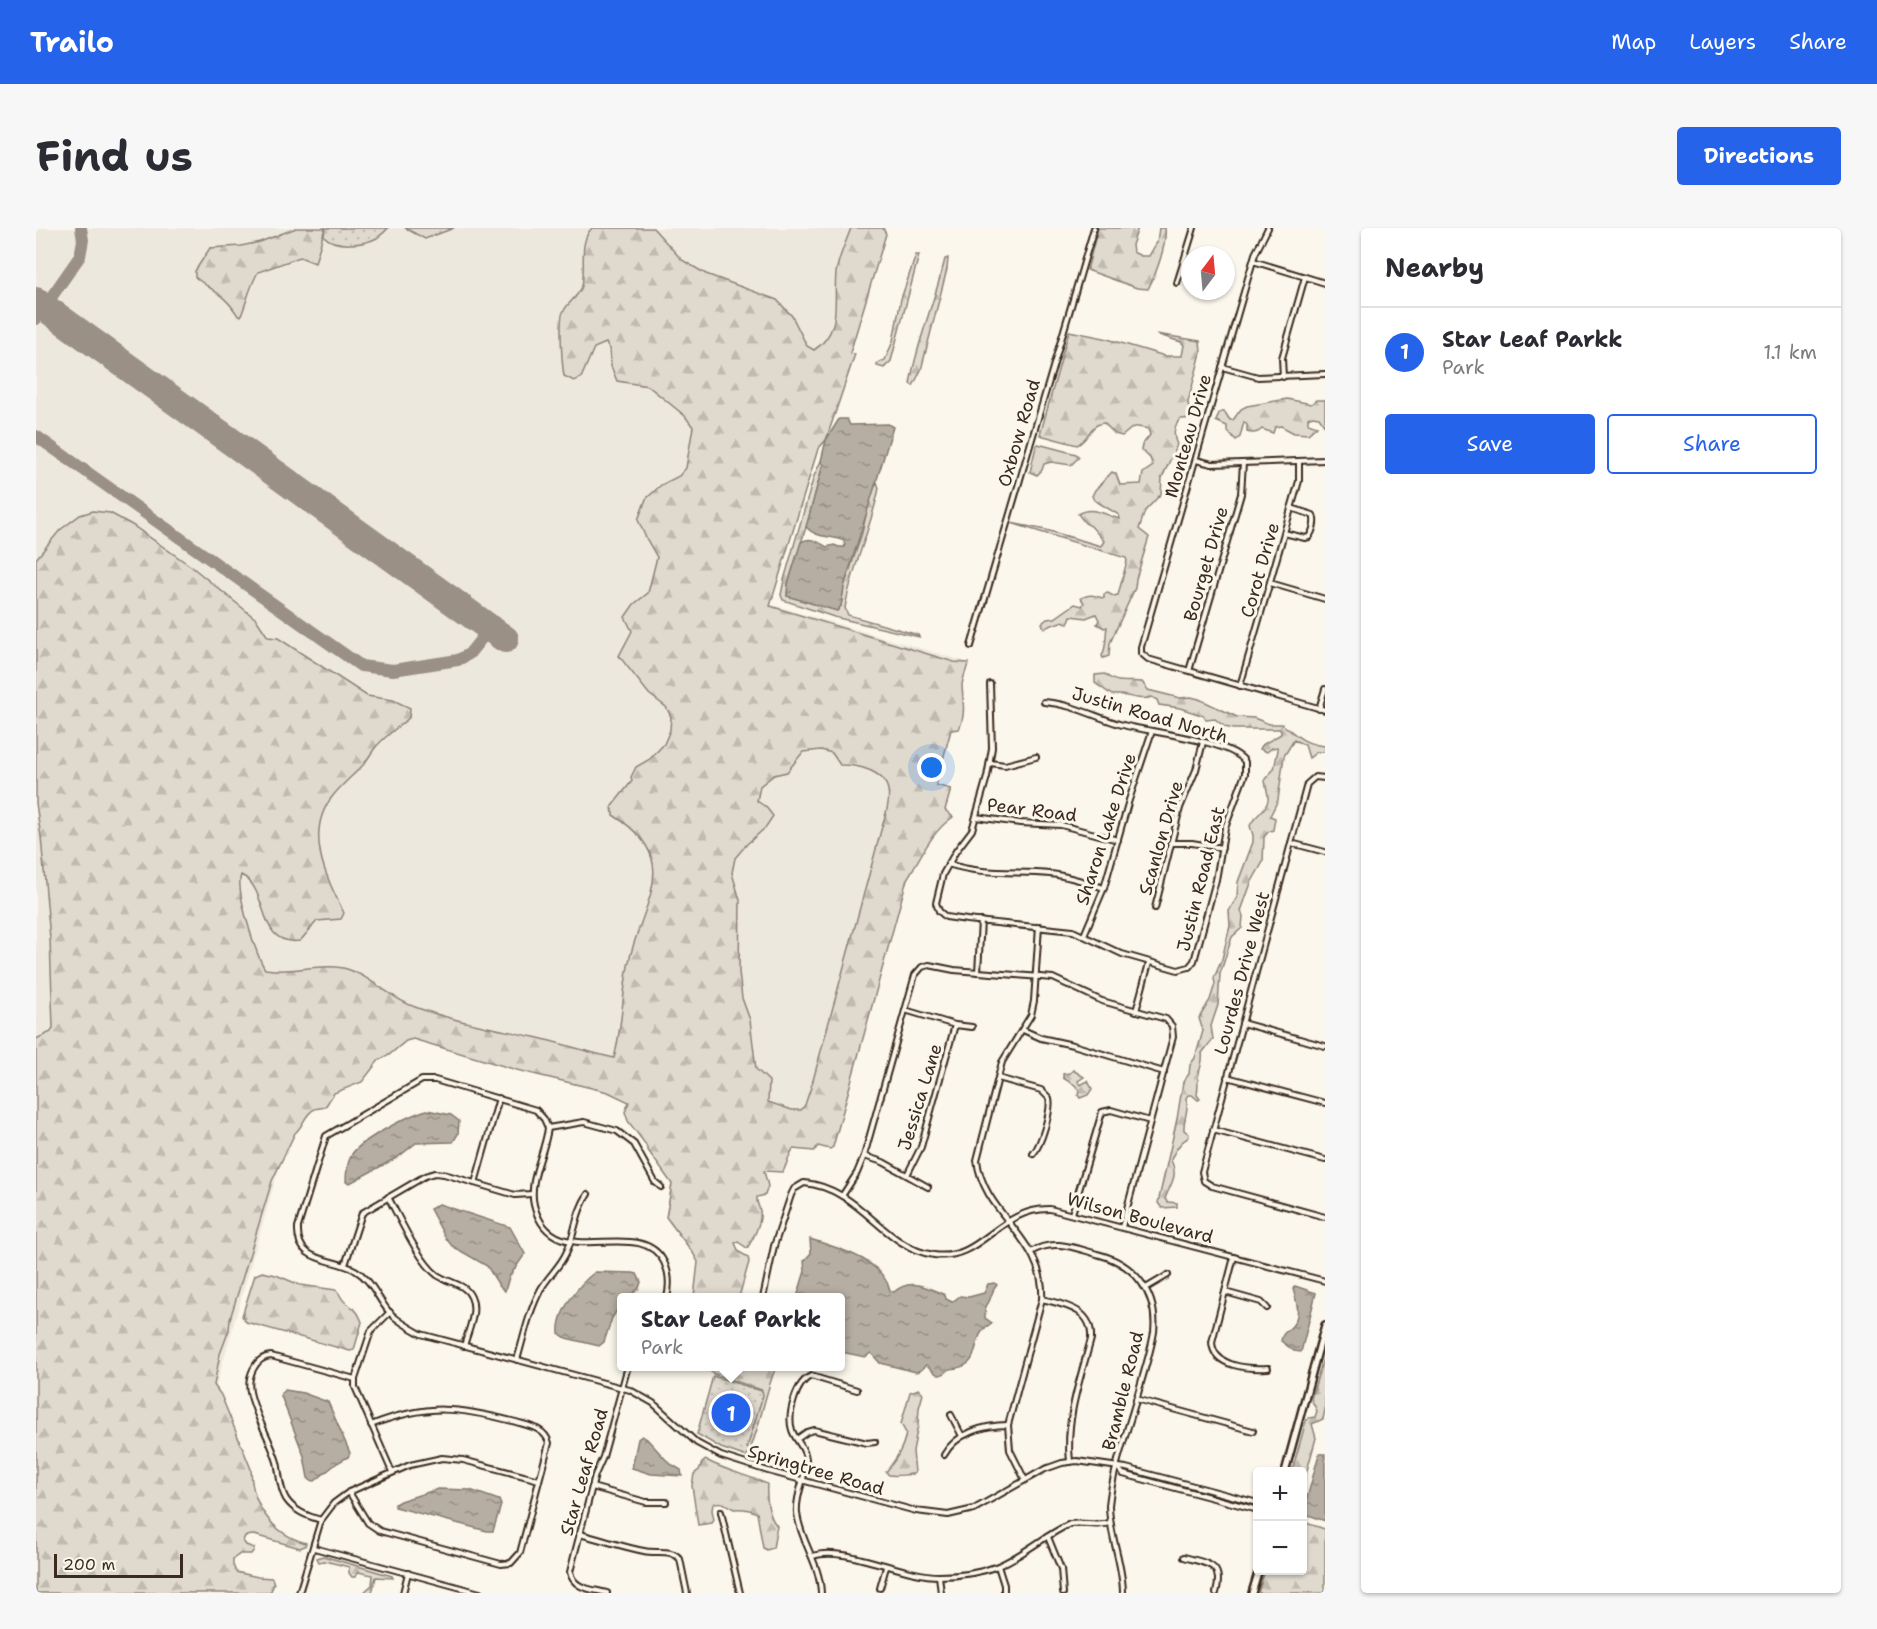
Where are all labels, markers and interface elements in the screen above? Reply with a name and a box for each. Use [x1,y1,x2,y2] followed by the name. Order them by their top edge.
[30,23,114,61] text: Trailo
[1611,28,1656,56] text: Map
[1689,28,1756,56] text: Layers
[1789,28,1847,56] text: Share
[1677,127,1841,185] button: Directions
[36,128,193,184] text: Find us
[1181,246,1235,300] north arrow
[1385,250,1484,285] text: Nearby
[1442,325,1623,354] text: Star Leaf Parkk
[1400,339,1409,365] text: 1
[1763,339,1817,365] text: 1.1 km
[1442,354,1485,380] text: Park
[1159,371,1217,501] street label: Monteau Drive
[992,376,1046,490] street label: Oxbow Road
[1385,414,1595,474] button: Save
[1607,414,1817,474] button: Share
[1178,504,1234,624] street label: Bourget Drive
[1235,520,1285,620] street label: Corot Drive
[1069,681,1231,749] street label: Justin Road North
[1070,750,1142,908] street label: Sharon Lake Drive
[917,753,946,782] your location
[1133,778,1189,898] street label: Scanlon Drive
[986,793,1078,827] street label: Pear Road
[1171,804,1231,954] street label: Justin Road East
[1209,889,1275,1057] street label: Lourdes Drive West
[892,1041,948,1153] street label: Jessica Lane
[1064,1187,1216,1249] street label: Wilson Boulevard
[617,1293,845,1371] popup
[641,1305,821,1334] text: Star Leaf Parkk
[1097,1329,1149,1453] street label: Bramble Road
[641,1334,684,1360] text: Park
[712,1390,750,1436] pin: 1
[554,1406,614,1538] street label: Star Leaf Road
[745,1439,887,1501] street label: Springtree Road
[1253,1467,1307,1575] map controls
[1253,1467,1307,1521] button: +
[1253,1521,1307,1575] button: −
[54,1551,183,1578] scale bar
[63,1554,115,1575] text: 200 m

